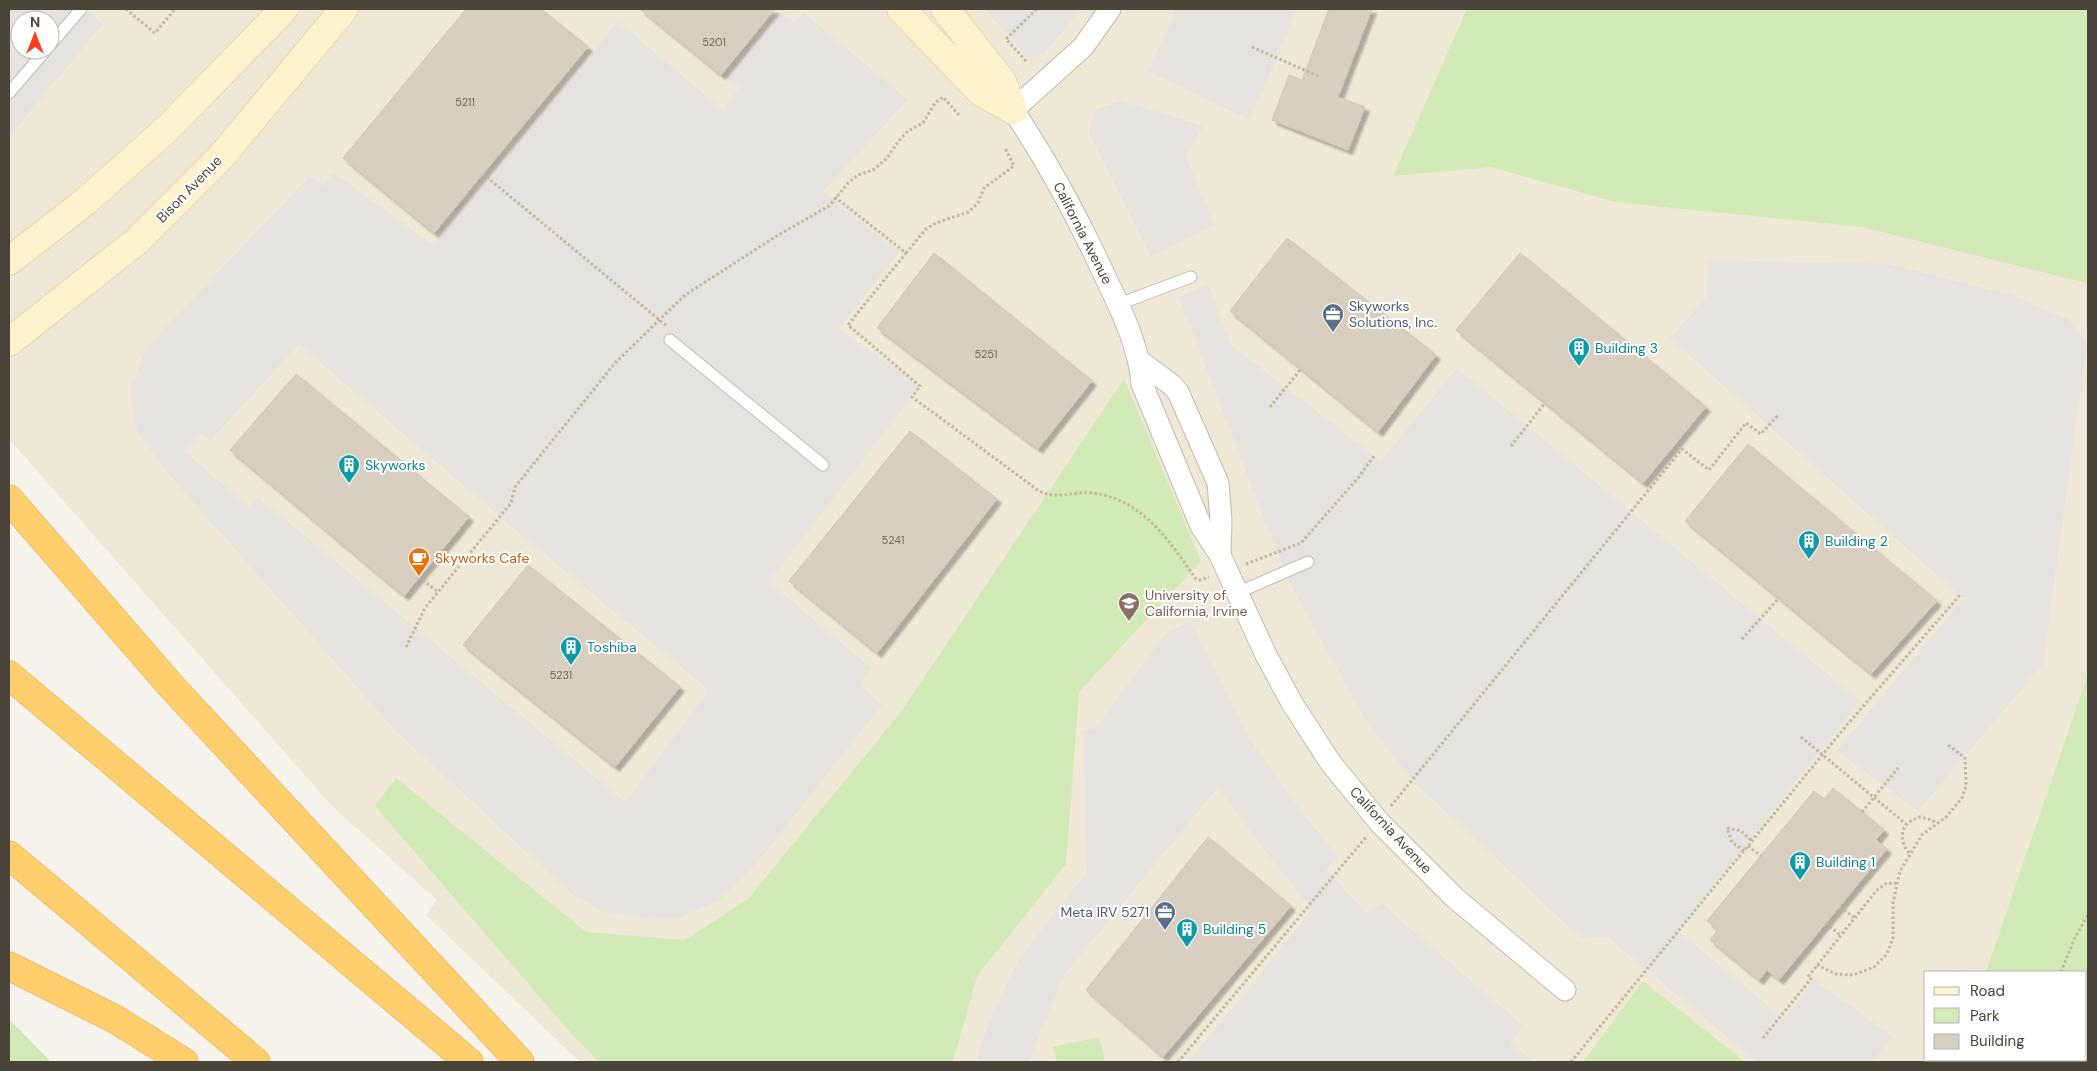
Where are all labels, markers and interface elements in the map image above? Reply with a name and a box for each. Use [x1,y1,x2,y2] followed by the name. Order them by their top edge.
[10,10,60,60] north arrow
[30,13,40,31] text: N
[702,35,726,49] house number: 5201
[455,95,475,109] house number: 5211
[152,152,226,226] street label: Bison Avenue
[1049,179,1117,287] street label: California Avenue
[1349,297,1437,331] place label: Skyworks Solutions, Inc.
[1321,302,1345,333] office icon: Skyworks Solutions, Inc.
[1567,336,1591,367] building icon: Building 3
[1595,339,1658,357] place label: Building 3
[974,347,998,361] house number: 5251
[337,453,361,484] building icon: Skyworks
[365,456,426,474] place label: Skyworks
[1797,529,1821,560] building icon: Building 2
[1825,532,1888,550] place label: Building 2
[882,533,904,547] house number: 5241
[407,546,431,577] cafe icon: Skyworks Cafe
[435,549,529,567] place label: Skyworks Cafe
[1145,586,1248,620] place label: University of California, Irvine
[1117,591,1141,622] school or university icon: University of California, Irvine
[559,635,583,666] building icon: Toshiba
[587,638,637,656] place label: Toshiba
[550,668,572,682] house number: 5231
[1346,783,1436,877] street label: California Avenue
[1788,850,1812,881] building icon: Building 1
[1816,853,1875,871] place label: Building 1
[1153,900,1177,931] office icon: Meta IRV 5271
[1060,903,1149,921] place label: Meta IRV 5271
[1175,917,1199,948] building icon: Building 5
[1203,920,1266,938] place label: Building 5
[1924,971,2087,1061] legend
[1970,981,2005,1001] text: Road
[1970,1006,2000,1026] text: Park
[1970,1031,2025,1051] text: Building

